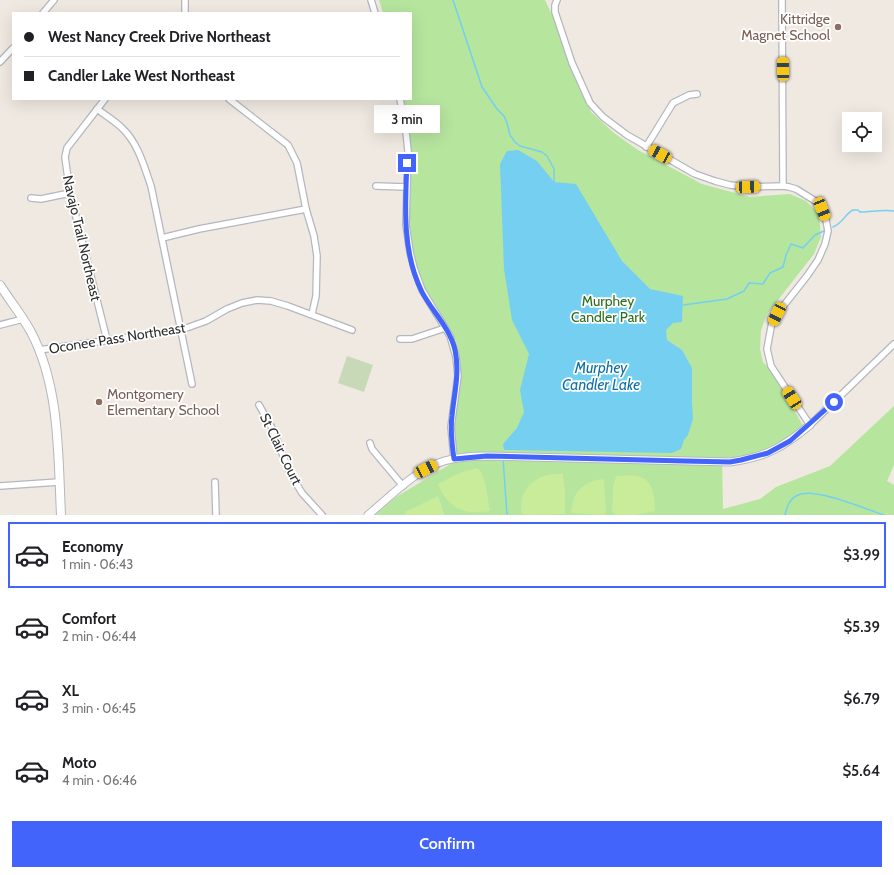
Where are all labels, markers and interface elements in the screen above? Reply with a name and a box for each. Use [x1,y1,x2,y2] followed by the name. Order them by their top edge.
[741,10,831,44] place label: Kittridge Magnet School
[833,22,843,32] marker: Kittridge Magnet School
[48,28,271,46] text: West Nancy Creek Drive Northeast
[777,57,789,81] car
[48,67,235,85] text: Candler Lake West Northeast
[374,105,440,133] callout: 3 min
[391,111,423,127] text: 3 min
[842,112,882,152] map controls
[842,112,882,152] button: locate
[647,143,673,165] car
[398,154,416,172] route end
[59,173,105,303] street label: Navajo Trail Northeast
[736,181,760,193] car
[812,196,832,222] car
[571,292,646,326] park label: Murphey Candler Park
[766,301,788,327] car
[48,318,187,358] street label: Oconee Pass Northeast
[562,359,640,394] water label: Murphey Candler Lake
[107,385,220,419] place label: Montgomery Elementary School
[780,385,804,411] car
[825,393,843,411] route start
[94,397,104,407] marker: Montgomery Elementary School
[256,410,306,488] street label: St Clair Court
[413,458,439,480] car
[14,537,50,573] icon: car
[62,538,123,556] text: Economy
[843,546,880,564] text: $3.99
[62,556,133,572] text: 1 min · 06:43
[14,609,50,645] icon: car
[62,610,116,628] text: Comfort
[843,618,880,636] text: $5.39
[62,628,136,644] text: 2 min · 06:44
[14,681,50,717] icon: car
[62,682,79,700] text: XL
[843,690,880,708] text: $6.79
[62,700,136,716] text: 3 min · 06:45
[14,753,50,789] icon: car
[62,754,96,772] text: Moto
[842,762,880,780] text: $5.64
[62,772,137,788] text: 4 min · 06:46
[12,821,882,867] button: Confirm

